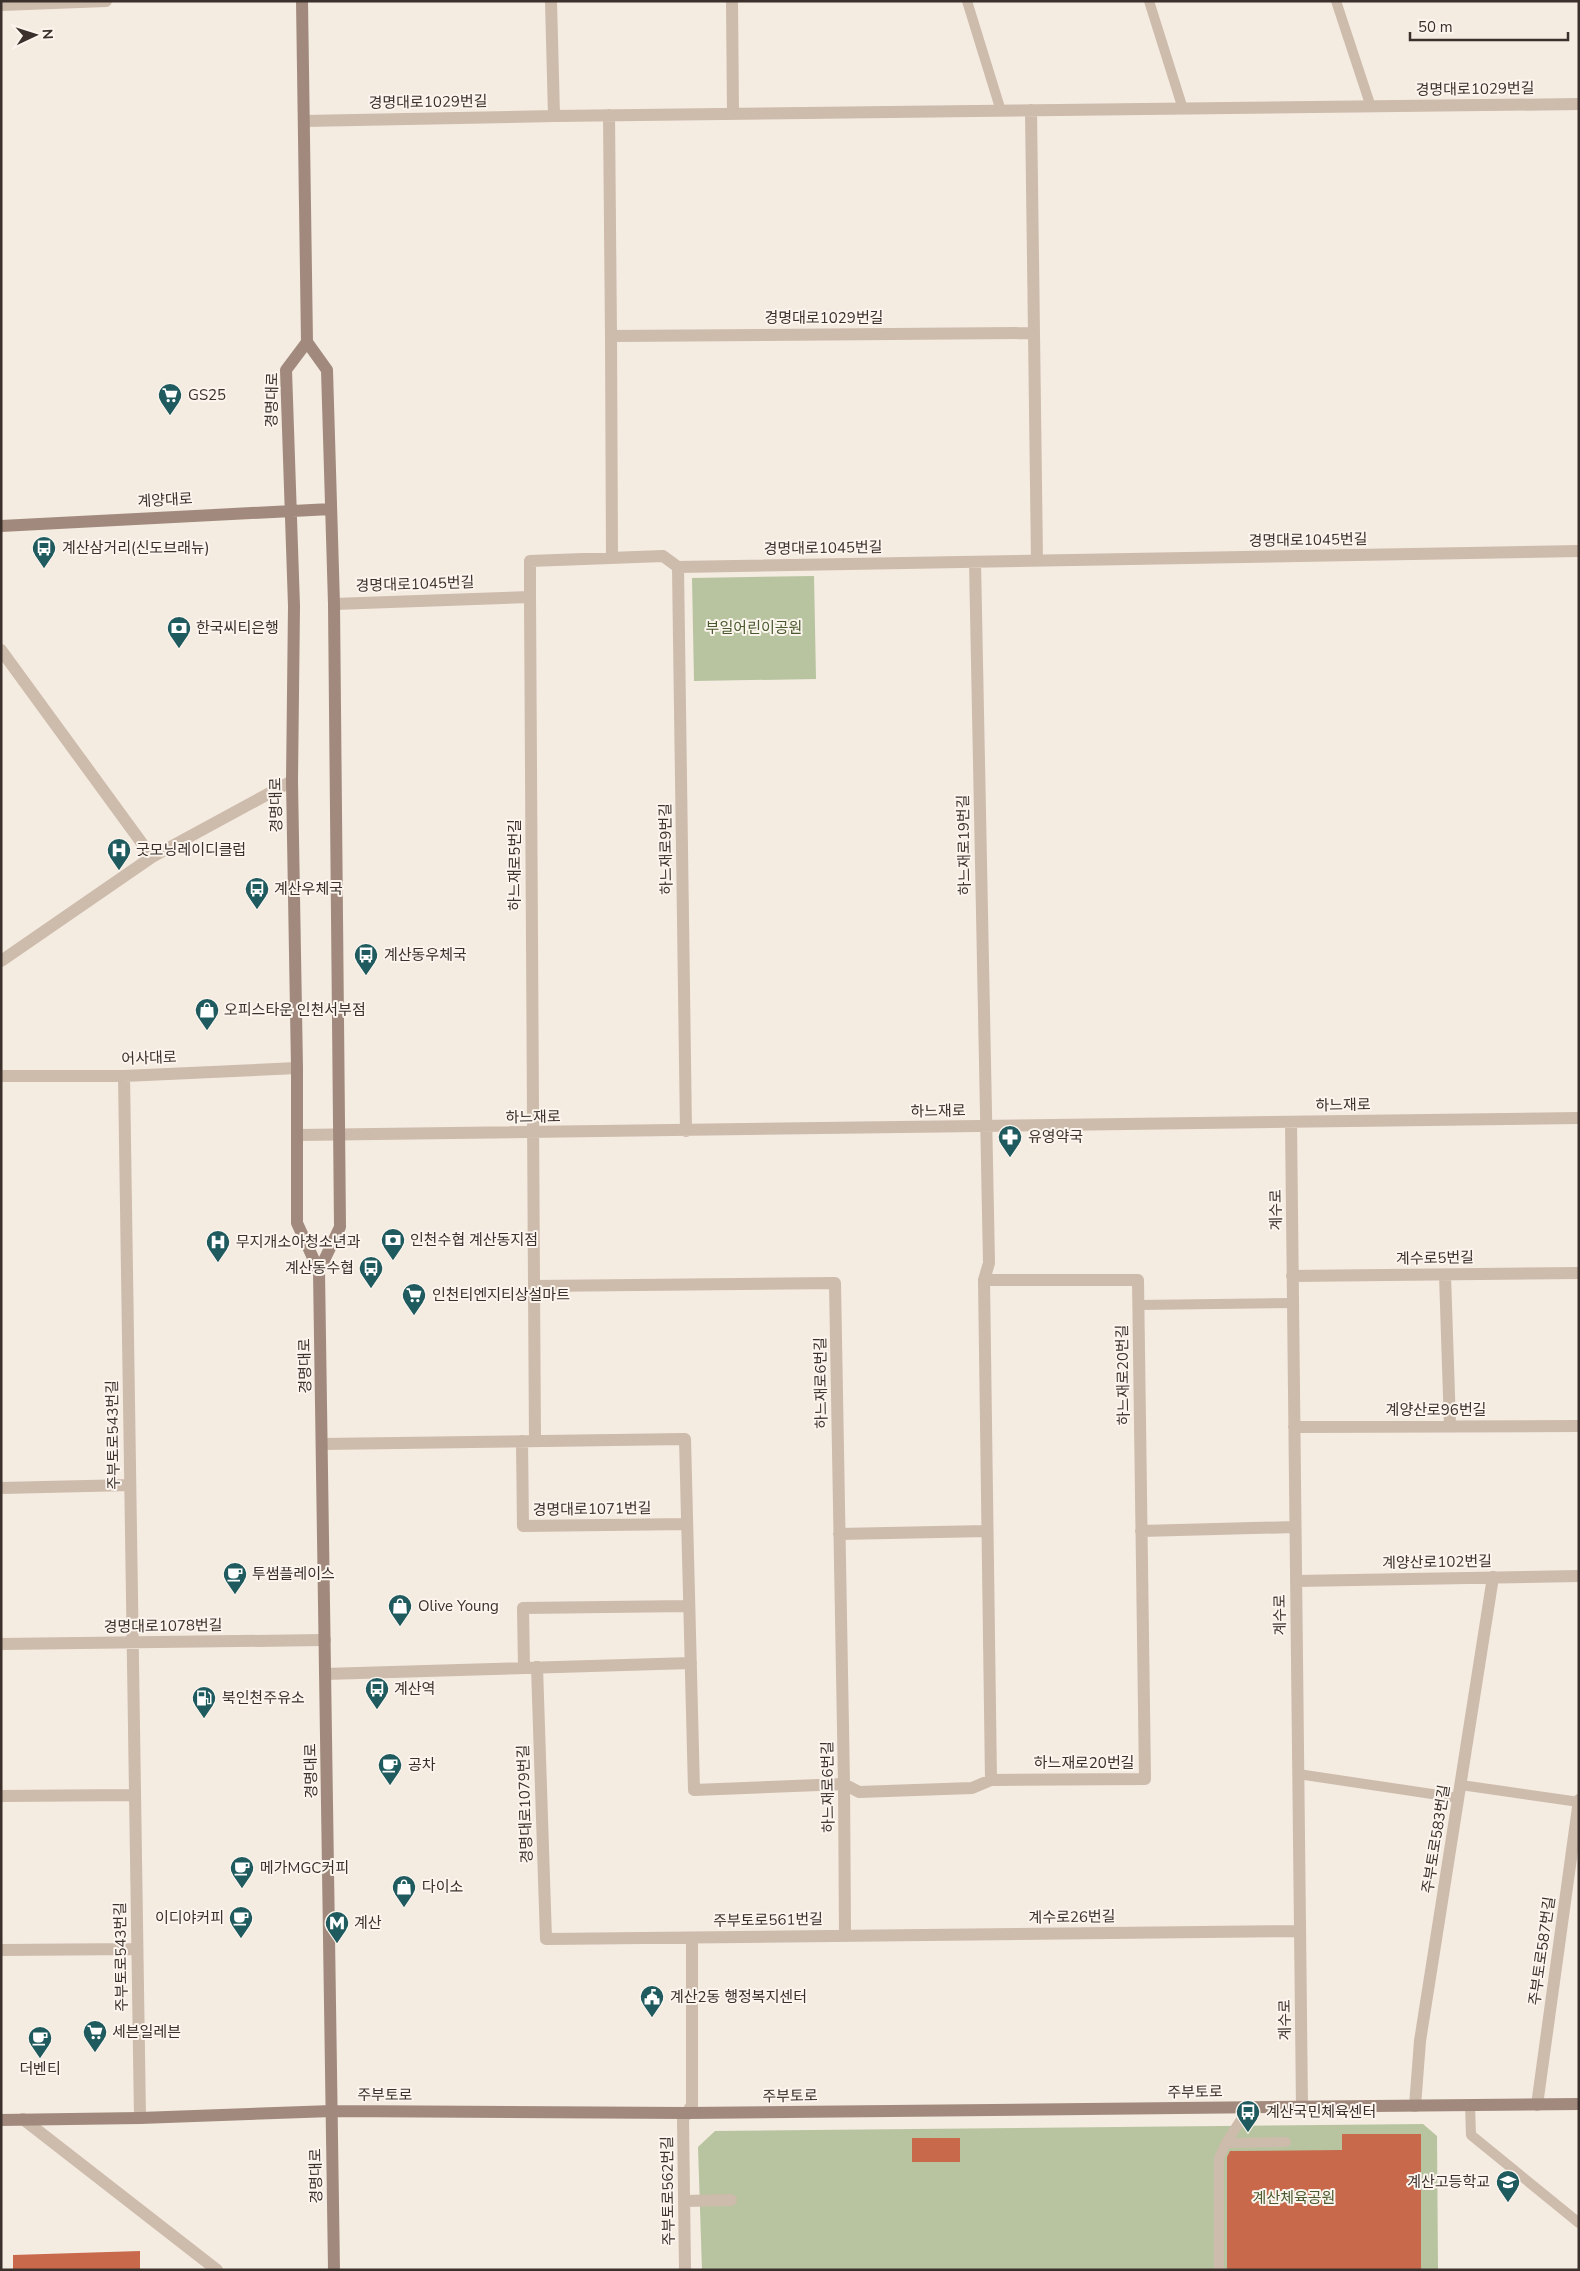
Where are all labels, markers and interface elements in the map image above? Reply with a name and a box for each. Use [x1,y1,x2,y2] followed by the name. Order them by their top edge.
[10,10,60,60] north arrow
[1410,10,1568,42] scale bar
[1418,17,1453,37] text: 50 m
[38,28,57,40] text: N
[1415,78,1535,100] street label: 경명대로1029번길
[368,91,488,113] street label: 경명대로1029번길
[765,308,883,328] street label: 경명대로1029번길
[262,372,282,428] street label: 경명대로
[157,382,183,416] supermarket icon: GS25
[188,385,226,405] place label: GS25
[137,489,193,511] street label: 계양대로
[1248,529,1368,551] street label: 경명대로1045번길
[31,535,57,569] bus stop icon: 계산삼거리(신도브래뉴)
[763,537,883,559] street label: 경명대로1045번길
[62,538,210,558] place label: 계산삼거리(신도브래뉴)
[355,572,475,596] street label: 경명대로1045번길
[166,615,192,649] bank icon: 한국씨티은행
[196,618,279,638] place label: 한국씨티은행
[706,618,802,638] park label: 부일어린이공원
[266,777,286,833] street label: 경명대로
[953,794,975,896] street label: 하느재로19번길
[655,803,677,895] street label: 하느재로9번길
[505,819,525,911] street label: 하느재로5번길
[106,837,132,871] hospital icon: 굿모닝레이디클럽
[136,840,246,860] place label: 굿모닝레이디클럽
[244,876,270,910] bus stop icon: 계산우체국
[274,879,343,899] place label: 계산우체국
[353,942,379,976] bus stop icon: 계산동우체국
[384,945,467,965] place label: 계산동우체국
[194,997,220,1031] shop icon: 오피스타운 인천서부점
[224,1000,366,1020] place label: 오피스타운 인천서부점
[121,1047,177,1069] street label: 어사대로
[1315,1095,1371,1115] street label: 하느재로
[910,1101,966,1121] street label: 하느재로
[505,1107,561,1127] street label: 하느재로
[997,1124,1023,1158] pharmacy icon: 유영약국
[1028,1127,1083,1147] place label: 유영약국
[1266,1189,1286,1231] street label: 계수로
[380,1227,406,1261] bank icon: 인천수협 계산동지점
[205,1229,231,1263] hospital icon: 무지개소아청소년과
[410,1230,538,1250] place label: 인천수협 계산동지점
[236,1232,360,1252] place label: 무지개소아청소년과
[1396,1247,1474,1269] street label: 계수로5번길
[358,1255,384,1289] bus stop icon: 계산동수협
[285,1258,354,1278] place label: 계산동수협
[401,1282,427,1316] supermarket icon: 인천티엔지티상설마트
[432,1285,570,1305] place label: 인천티엔지티상설마트
[1112,1324,1134,1426] street label: 하느재로20번길
[810,1337,832,1429] street label: 하느재로6번길
[295,1338,315,1394] street label: 경명대로
[102,1380,124,1490] street label: 주부토로543번길
[1386,1400,1486,1420] street label: 계양산로96번길
[532,1498,652,1520] street label: 경명대로1071번길
[1382,1551,1492,1573] street label: 계양산로102번길
[222,1561,248,1595] cafe icon: 투썸플레이스
[252,1564,335,1584] place label: 투썸플레이스
[387,1593,413,1627] shop icon: Olive Young
[1270,1594,1290,1636] street label: 계수로
[418,1596,499,1616] place label: Olive Young
[103,1615,223,1637] street label: 경명대로1078번길
[364,1676,390,1710] bus stop icon: 계산역
[394,1679,435,1699] place label: 계산역
[191,1685,217,1719] fuel station icon: 북인천주유소
[222,1688,305,1708] place label: 북인천주유소
[817,1741,839,1833] street label: 하느재로6번길
[301,1743,321,1799] street label: 경명대로
[513,1744,537,1864] street label: 경명대로1079번길
[377,1752,403,1786] cafe icon: 공차
[1034,1753,1134,1773] street label: 하느재로20번길
[408,1755,436,1775] place label: 공차
[1418,1783,1454,1895] street label: 주부토로583번길
[229,1855,255,1889] cafe icon: 메가MGC커피
[260,1858,349,1878] place label: 메가MGC커피
[391,1874,417,1908] shop icon: 다이소
[422,1877,464,1897] place label: 다이소
[1524,1895,1560,2007] street label: 주부토로587번길
[110,1902,132,2012] street label: 주부토로543번길
[228,1905,254,1939] cafe icon: 이디야커피
[1028,1906,1116,1928] street label: 계수로26번길
[155,1908,224,1928] place label: 이디야커피
[713,1909,823,1931] street label: 주부토로561번길
[324,1910,350,1944] metro station icon: 계산
[354,1913,382,1933] place label: 계산
[639,1984,665,2018] public building icon: 계산2동 행정복지센터
[670,1987,807,2007] place label: 계산2동 행정복지센터
[1275,1999,1295,2041] street label: 계수로
[82,2019,108,2053] supermarket icon: 세븐일레븐
[112,2022,181,2042] place label: 세븐일레븐
[27,2025,53,2059] cafe icon: 더벤티
[19,2059,61,2079] place label: 더벤티
[1167,2082,1223,2102] street label: 주부토로
[357,2085,413,2105] street label: 주부토로
[762,2086,818,2106] street label: 주부토로
[1235,2099,1261,2133] bus stop icon: 계산국민체육센터
[1266,2102,1376,2122] place label: 계산국민체육센터
[657,2136,679,2246] street label: 주부토로562번길
[306,2148,326,2204] street label: 경명대로
[1495,2169,1521,2203] school or university icon: 계산고등학교
[1407,2172,1490,2192] place label: 계산고등학교
[1253,2188,1335,2208] park label: 계산체육공원

